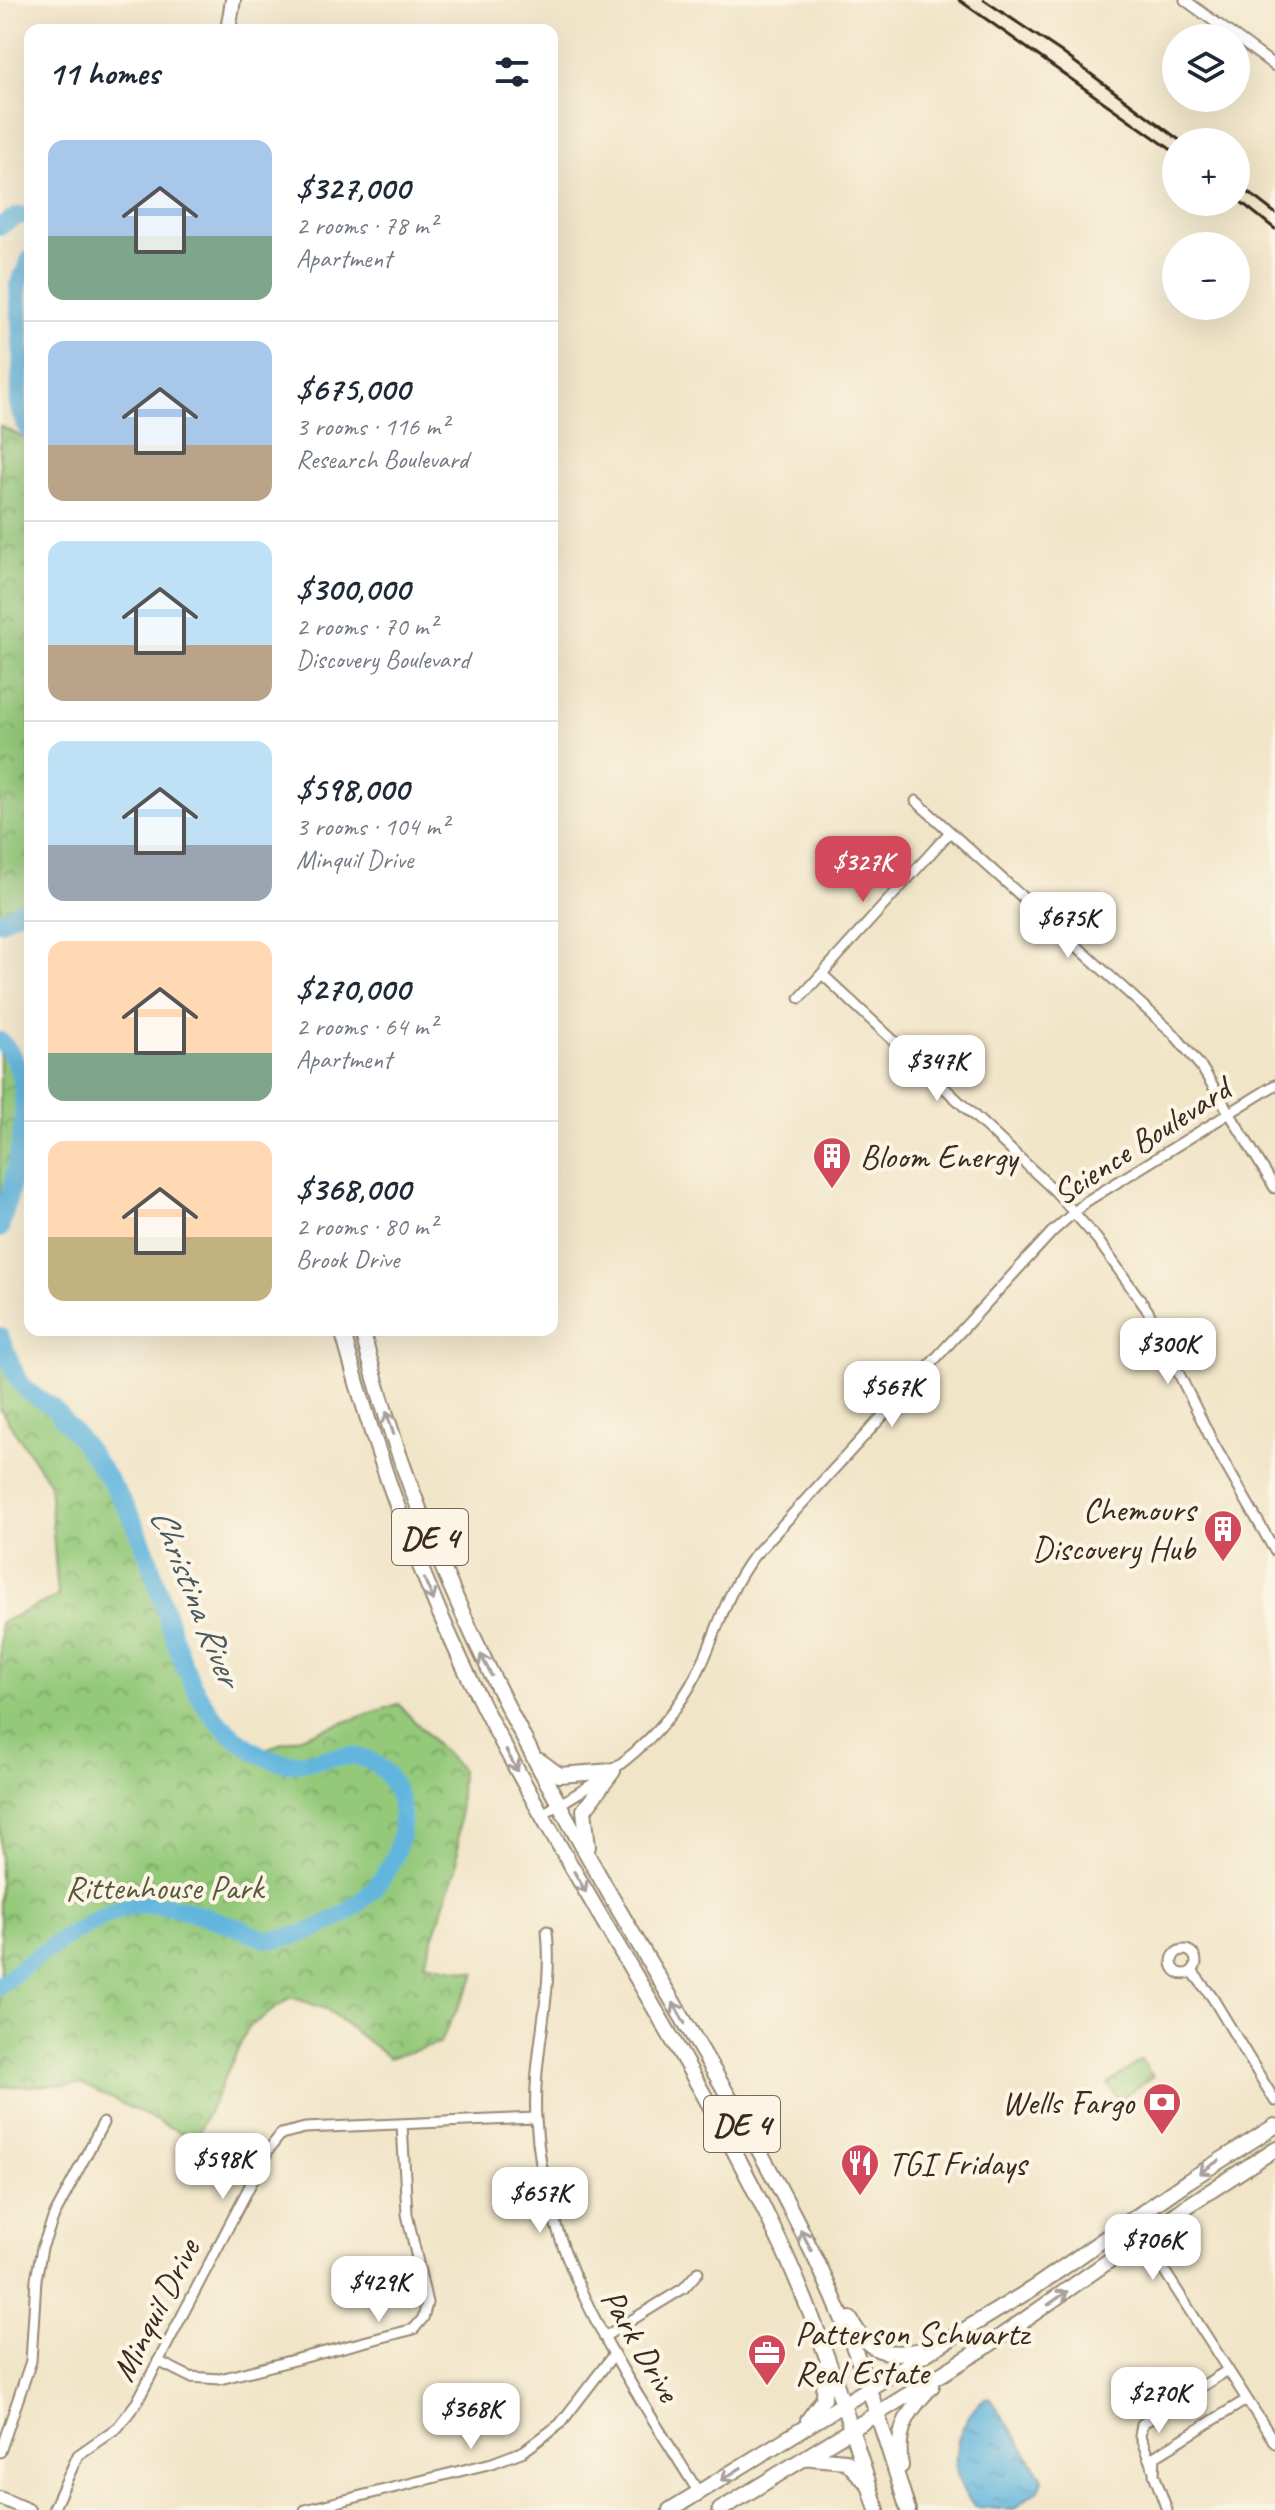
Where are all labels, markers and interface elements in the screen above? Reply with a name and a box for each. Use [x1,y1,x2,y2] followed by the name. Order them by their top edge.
[1162,24,1250,320] map controls
[1162,24,1250,112] button: layers
[490,50,534,94] icon: filters
[48,51,159,94] text: 11 homes
[1162,128,1250,216] button: +
[296,166,410,209] text: $327,000
[112,172,208,268] icon: home
[296,209,437,242] text: 2 rooms · 78 m²
[1162,232,1250,320] button: −
[296,242,392,275] text: Apartment
[296,367,410,410] text: $675,000
[112,373,208,469] icon: home
[296,410,448,443] text: 3 rooms · 116 m²
[296,443,468,476] text: Research Boulevard
[296,567,410,610] text: $300,000
[112,573,208,669] icon: home
[296,610,437,643] text: 2 rooms · 70 m²
[296,643,469,676] text: Discovery Boulevard
[296,767,409,810] text: $598,000
[112,773,208,869] icon: home
[296,810,448,843] text: 3 rooms · 104 m²
[807,836,919,904] pin: $327K
[296,843,413,876] text: Minquil Drive
[833,845,893,878] text: $327K
[1012,892,1124,960] pin: $675K
[1038,901,1098,934] text: $675K
[296,967,410,1010] text: $270,000
[112,973,208,1069] icon: home
[296,1010,437,1043] text: 2 rooms · 64 m²
[881,1035,993,1103] pin: $347K
[296,1043,392,1076] text: Apartment
[907,1044,967,1077] text: $347K
[1044,1065,1242,1214] street label: Science Boulevard
[811,1135,853,1190] building icon: Bloom Energy
[860,1135,1020,1178] place label: Bloom Energy
[296,1167,411,1210] text: $368,000
[112,1173,208,1269] icon: home
[296,1210,437,1243] text: 2 rooms · 80 m²
[296,1243,399,1276] text: Brook Drive
[1112,1318,1224,1386] pin: $300K
[1138,1327,1198,1360] text: $300K
[836,1361,948,1429] pin: $567K
[862,1370,922,1403] text: $567K
[382,1411,397,1436] one-way arrow
[1032,1488,1198,1570] place label: Chemours Discovery Hub
[140,1501,255,1697] water label: Christina River
[1202,1508,1244,1563] building icon: Chemours Discovery Hub
[392,1509,468,1565] road number: DE 4
[422,1577,437,1601] one-way arrow
[478,1653,493,1677] one-way arrow
[505,1749,521,1772] one-way arrow
[65,1866,265,1909] park label: Rittenhouse Park
[572,1870,588,1893] one-way arrow
[671,2002,687,2025] one-way arrow
[1002,2081,1136,2124] place label: Wells Fargo
[1141,2081,1183,2136] bank icon: Wells Fargo
[704,2096,780,2152] road number: DE 4
[167,2133,279,2201] pin: $598K
[193,2142,253,2175] text: $598K
[839,2142,881,2197] restaurant icon: TGI Fridays
[888,2142,1030,2185] place label: TGI Fridays
[1198,2160,1221,2176] one-way arrow
[484,2167,596,2235] pin: $657K
[510,2176,570,2209] text: $657K
[1097,2214,1209,2282] pin: $706K
[1123,2223,1183,2256] text: $706K
[798,2229,813,2253] one-way arrow
[101,2230,210,2388] street label: Minquil Drive
[323,2256,435,2324] pin: $429K
[349,2265,409,2298] text: $429K
[592,2281,691,2411] street label: Park Drive
[1047,2290,1069,2306] one-way arrow
[795,2312,1032,2394] place label: Patterson Schwartz Real Estate
[746,2332,788,2387] office icon: Patterson Schwartz Real Estate
[1103,2367,1215,2435] pin: $270K
[1129,2376,1189,2409] text: $270K
[415,2383,527,2451] pin: $368K
[441,2392,501,2425] text: $368K
[720,2467,743,2483] one-way arrow

